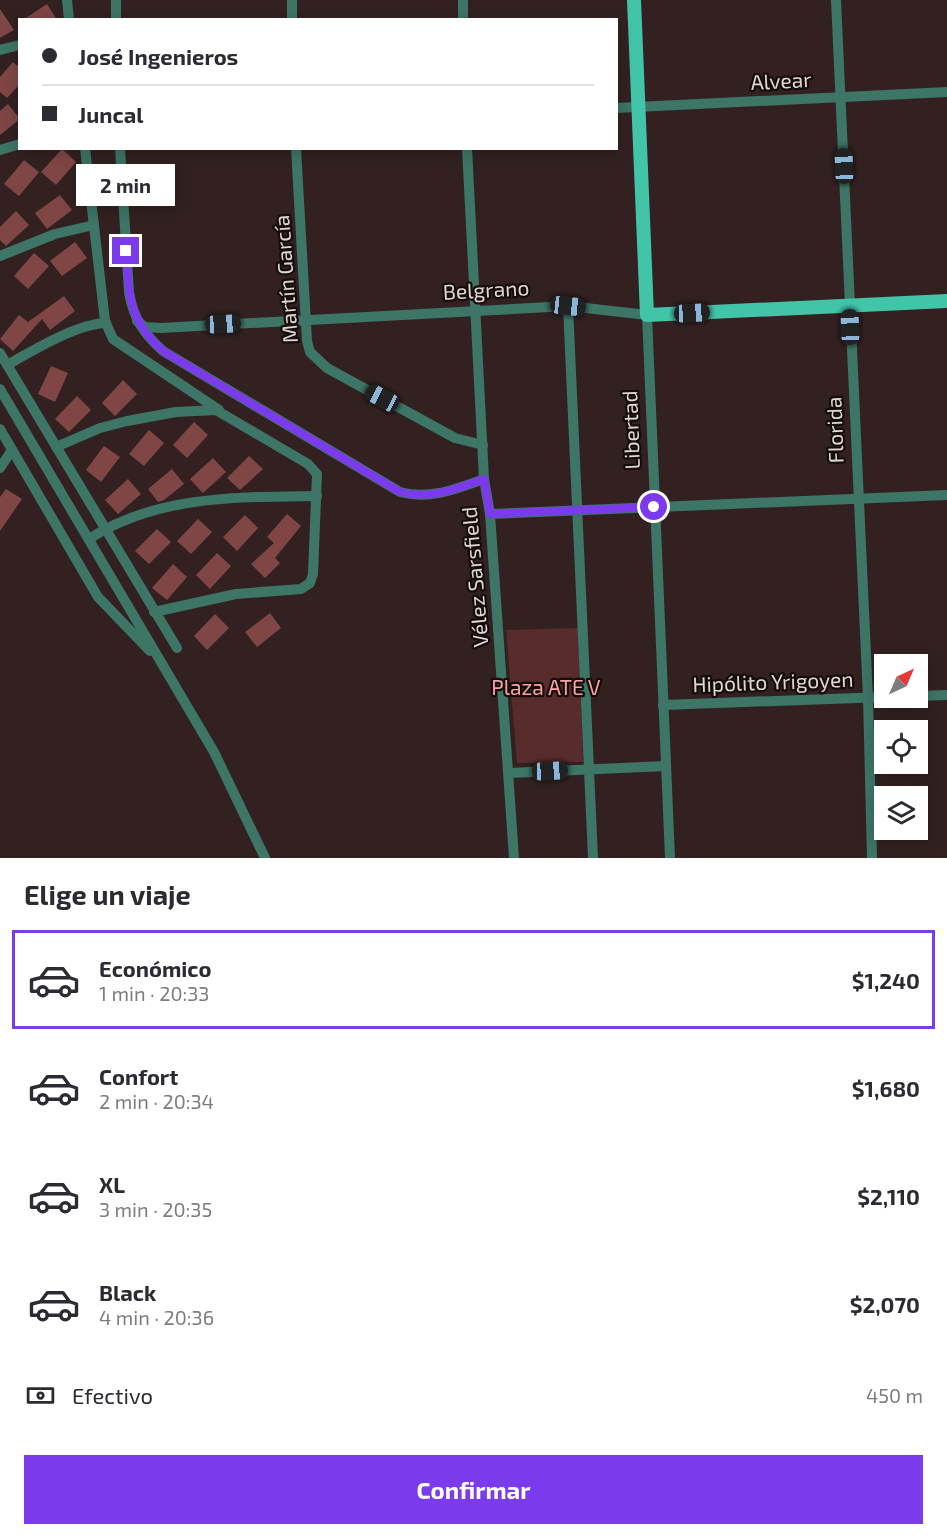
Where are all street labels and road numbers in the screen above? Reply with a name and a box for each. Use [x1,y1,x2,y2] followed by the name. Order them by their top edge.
[750,66,813,94] street label: Alvear
[268,214,302,344] street label: Martín García
[442,274,530,304] street label: Belgrano
[616,390,644,470] street label: Libertad
[820,396,848,464] street label: Florida
[455,506,493,648] street label: Vélez Sarsfield
[692,666,854,696] street label: Hipólito Yrigoyen

